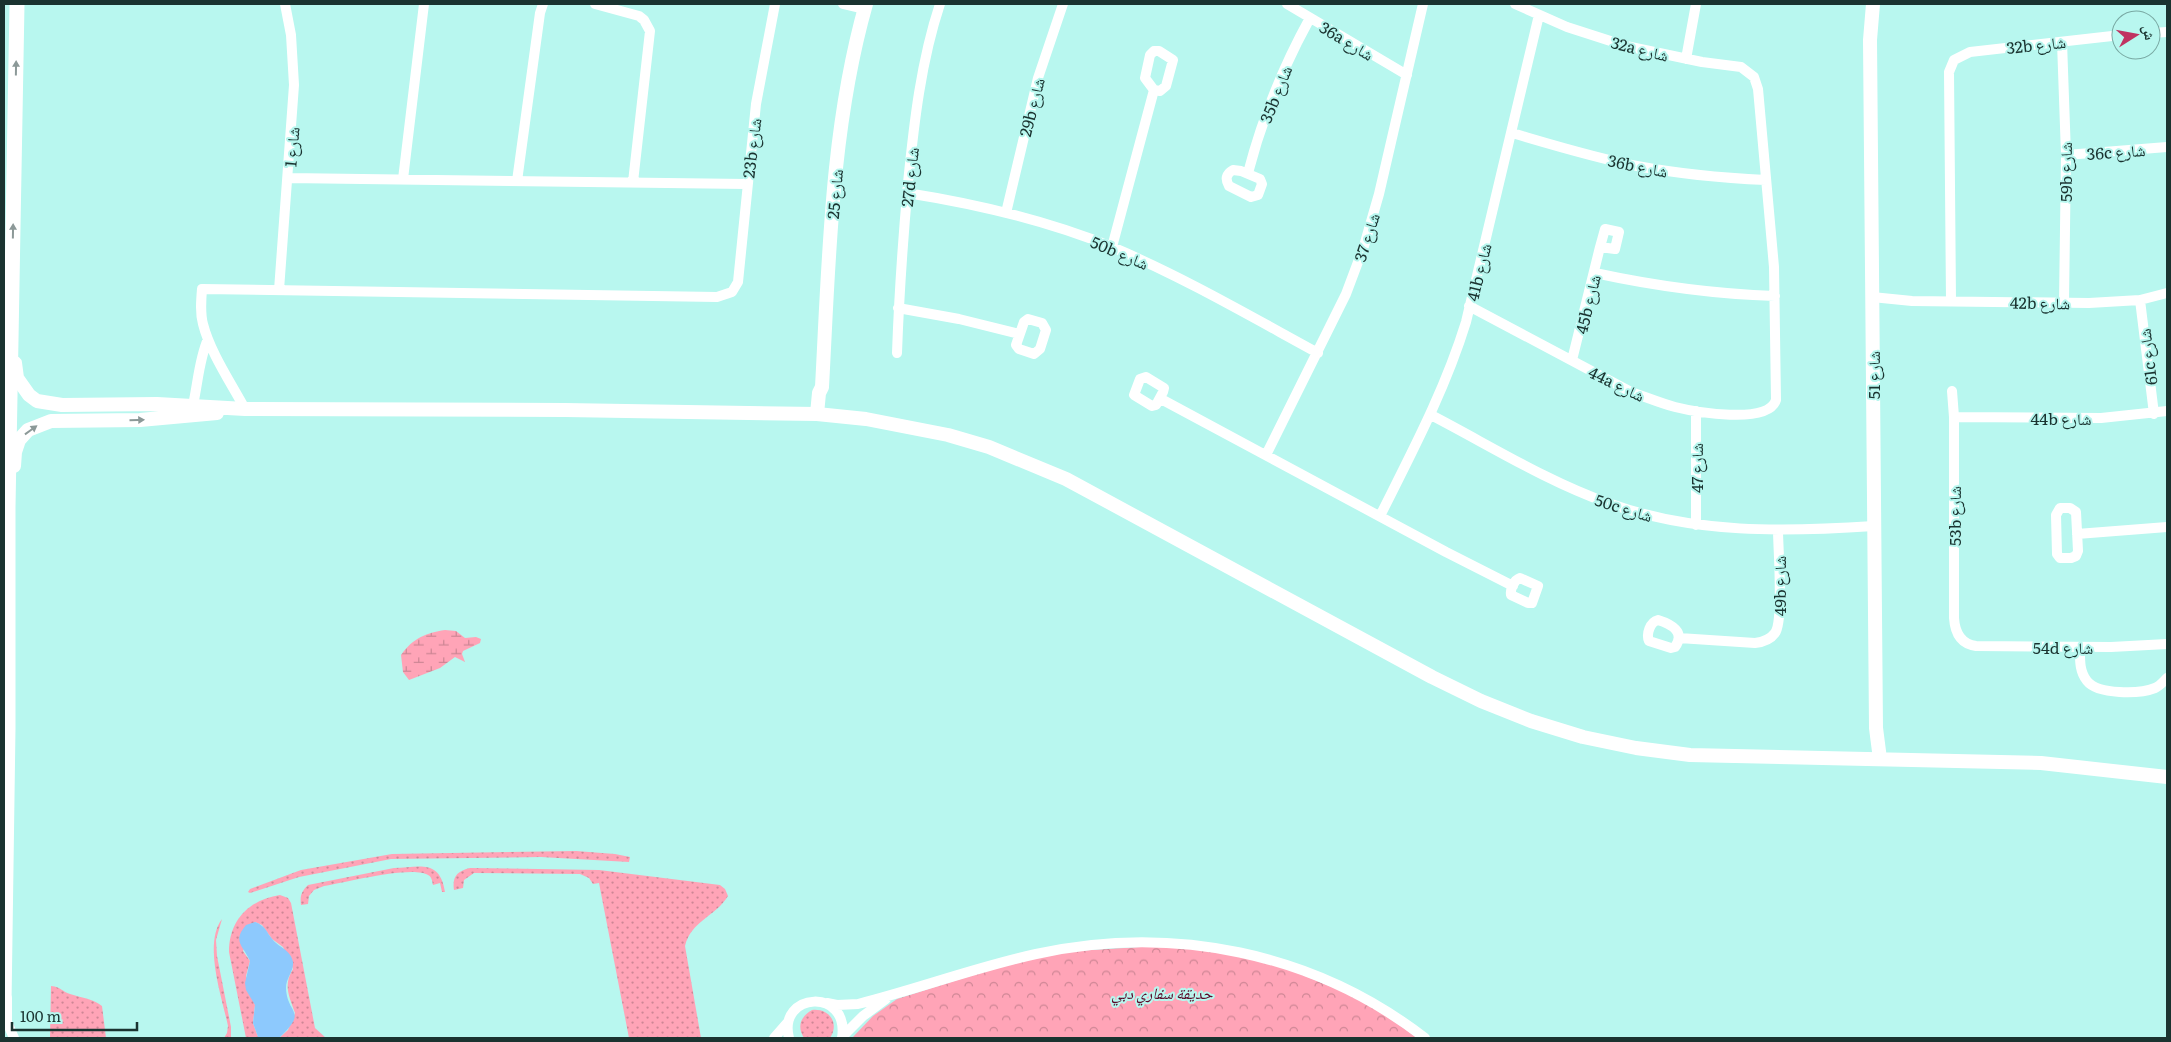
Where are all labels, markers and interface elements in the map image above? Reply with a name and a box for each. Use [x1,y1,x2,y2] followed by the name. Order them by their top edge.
[2111,10,2161,60] north arrow
[1315,14,1379,66] street label: 36a شارع
[2139,23,2161,42] text: ش
[1609,29,1671,67] street label: 32a شارع
[2005,29,2067,59] street label: 32b شارع
[12,60,20,76] one-way arrow
[1253,62,1297,126] street label: 35b شارع
[1012,75,1050,139] street label: 29b شارع
[735,117,767,179] street label: 23b شارع
[277,126,305,168] street label: شارع 1
[2086,137,2146,165] street label: 36c شارع
[2053,142,2077,202] street label: 59b شارع
[894,146,924,208] street label: 27d شارع
[1606,147,1670,183] street label: 36b شارع
[820,168,848,220] street label: شارع 25
[1347,210,1385,264] street label: شارع 37
[9,222,17,238] one-way arrow
[1087,229,1153,275] street label: 50b شارع
[1459,241,1497,303] street label: 41b شارع
[1568,272,1606,336] street label: 45b شارع
[2010,289,2070,315] street label: 42b شارع
[2132,327,2162,387] street label: 61c شارع
[1861,351,1885,399] street label: شارع 51
[1585,359,1649,407] street label: 44a شارع
[2031,406,2091,430] street label: 44b شارع
[129,415,145,423] one-way arrow
[24,425,38,435] one-way arrow
[1684,443,1708,493] street label: شارع 47
[1942,486,1966,546] street label: 53b شارع
[1592,487,1656,527] street label: 50c شارع
[1767,556,1791,616] street label: 49b شارع
[2033,635,2093,659] street label: 54d شارع
[1111,980,1214,1006] park label: حديقة سفاري دبي
[12,1000,138,1032] scale bar
[20,1004,61,1027] text: 100 m

